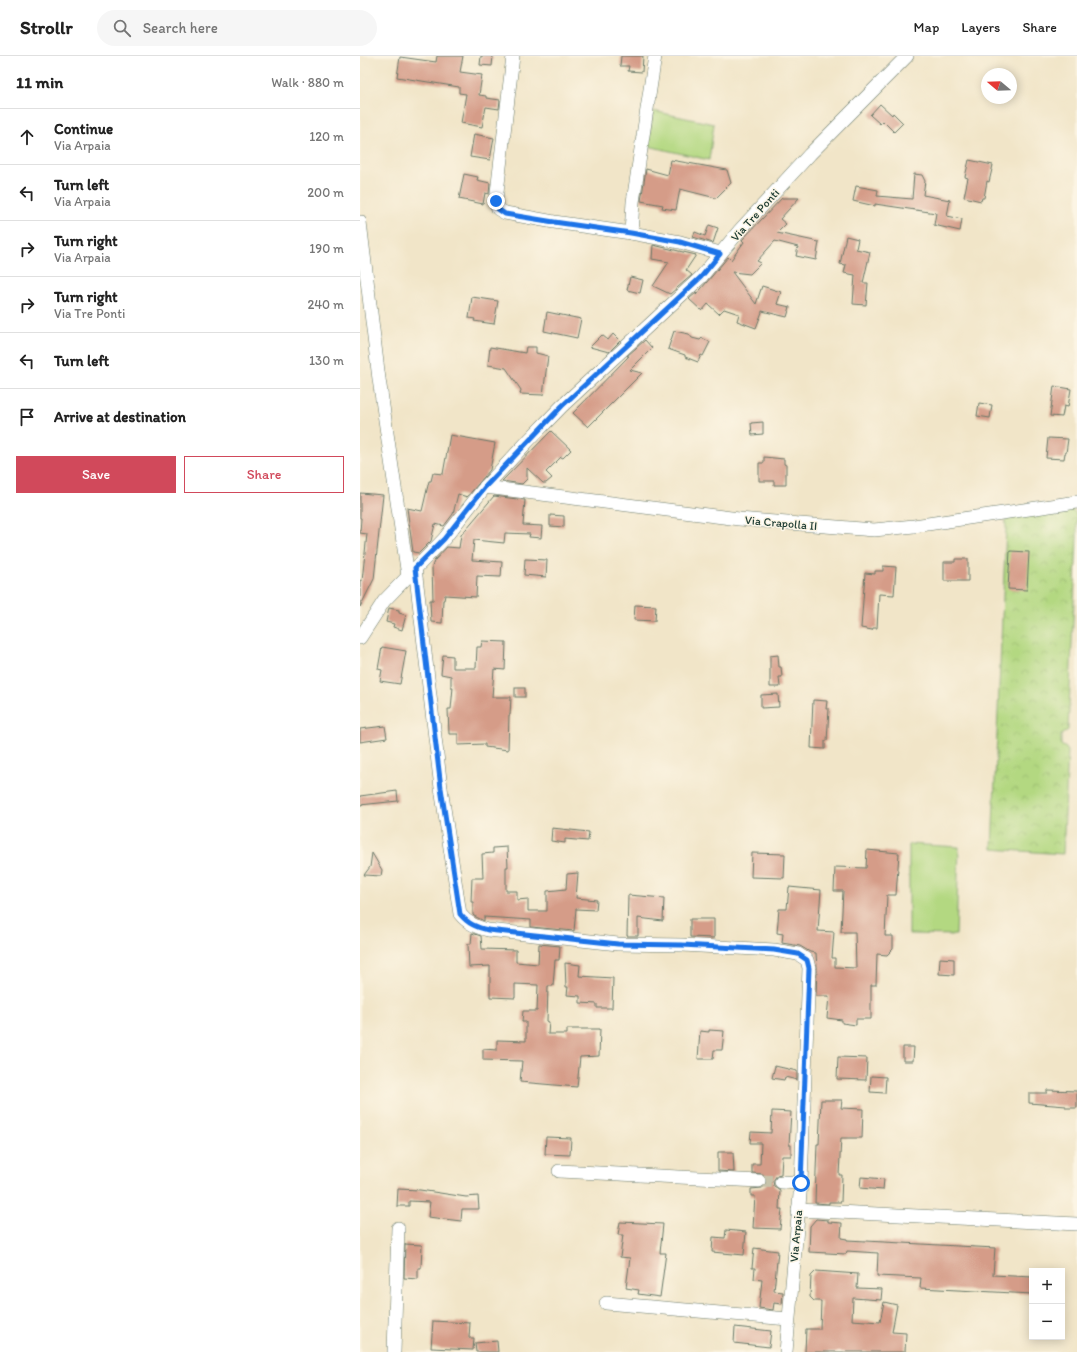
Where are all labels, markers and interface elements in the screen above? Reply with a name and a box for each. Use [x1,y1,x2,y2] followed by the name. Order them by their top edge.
[97,10,377,46] search box
[20,16,73,39] text: Strollr
[111,17,133,39] icon: search
[143,19,218,37] text: Search here
[914,19,939,36] text: Map
[961,19,1000,36] text: Layers
[1022,19,1057,36] text: Share
[981,68,1017,104] north arrow
[16,72,63,92] text: 11 min
[271,75,344,90] text: Walk · 880 m
[54,120,113,138] text: Continue
[16,126,38,148] icon: ahead
[309,129,344,144] text: 120 m
[54,138,111,153] text: Via Arpaia
[54,176,109,194] text: Turn left
[16,182,38,204] icon: left
[307,185,344,200] text: 200 m
[728,186,782,244] street label: Via Tre Ponti
[487,192,505,210] route end
[54,194,111,209] text: Via Arpaia
[54,232,118,250] text: Turn right
[16,238,38,260] icon: right
[309,241,344,256] text: 190 m
[54,250,111,265] text: Via Arpaia
[54,288,118,306] text: Turn right
[16,294,38,316] icon: right
[307,297,344,312] text: 240 m
[54,306,125,321] text: Via Tre Ponti
[16,350,38,372] icon: left
[54,352,109,370] text: Turn left
[309,353,344,368] text: 130 m
[16,406,38,428] icon: arrive
[54,408,186,426] text: Arrive at destination
[16,456,176,493] button: Save
[184,456,344,493] button: Share
[744,513,818,533] street label: Via Crapolla II
[792,1174,810,1192] route start
[787,1209,805,1263] street label: Via Arpaia
[1029,1268,1065,1340] map controls
[1029,1268,1065,1304] button: +
[1029,1304,1065,1340] button: −

